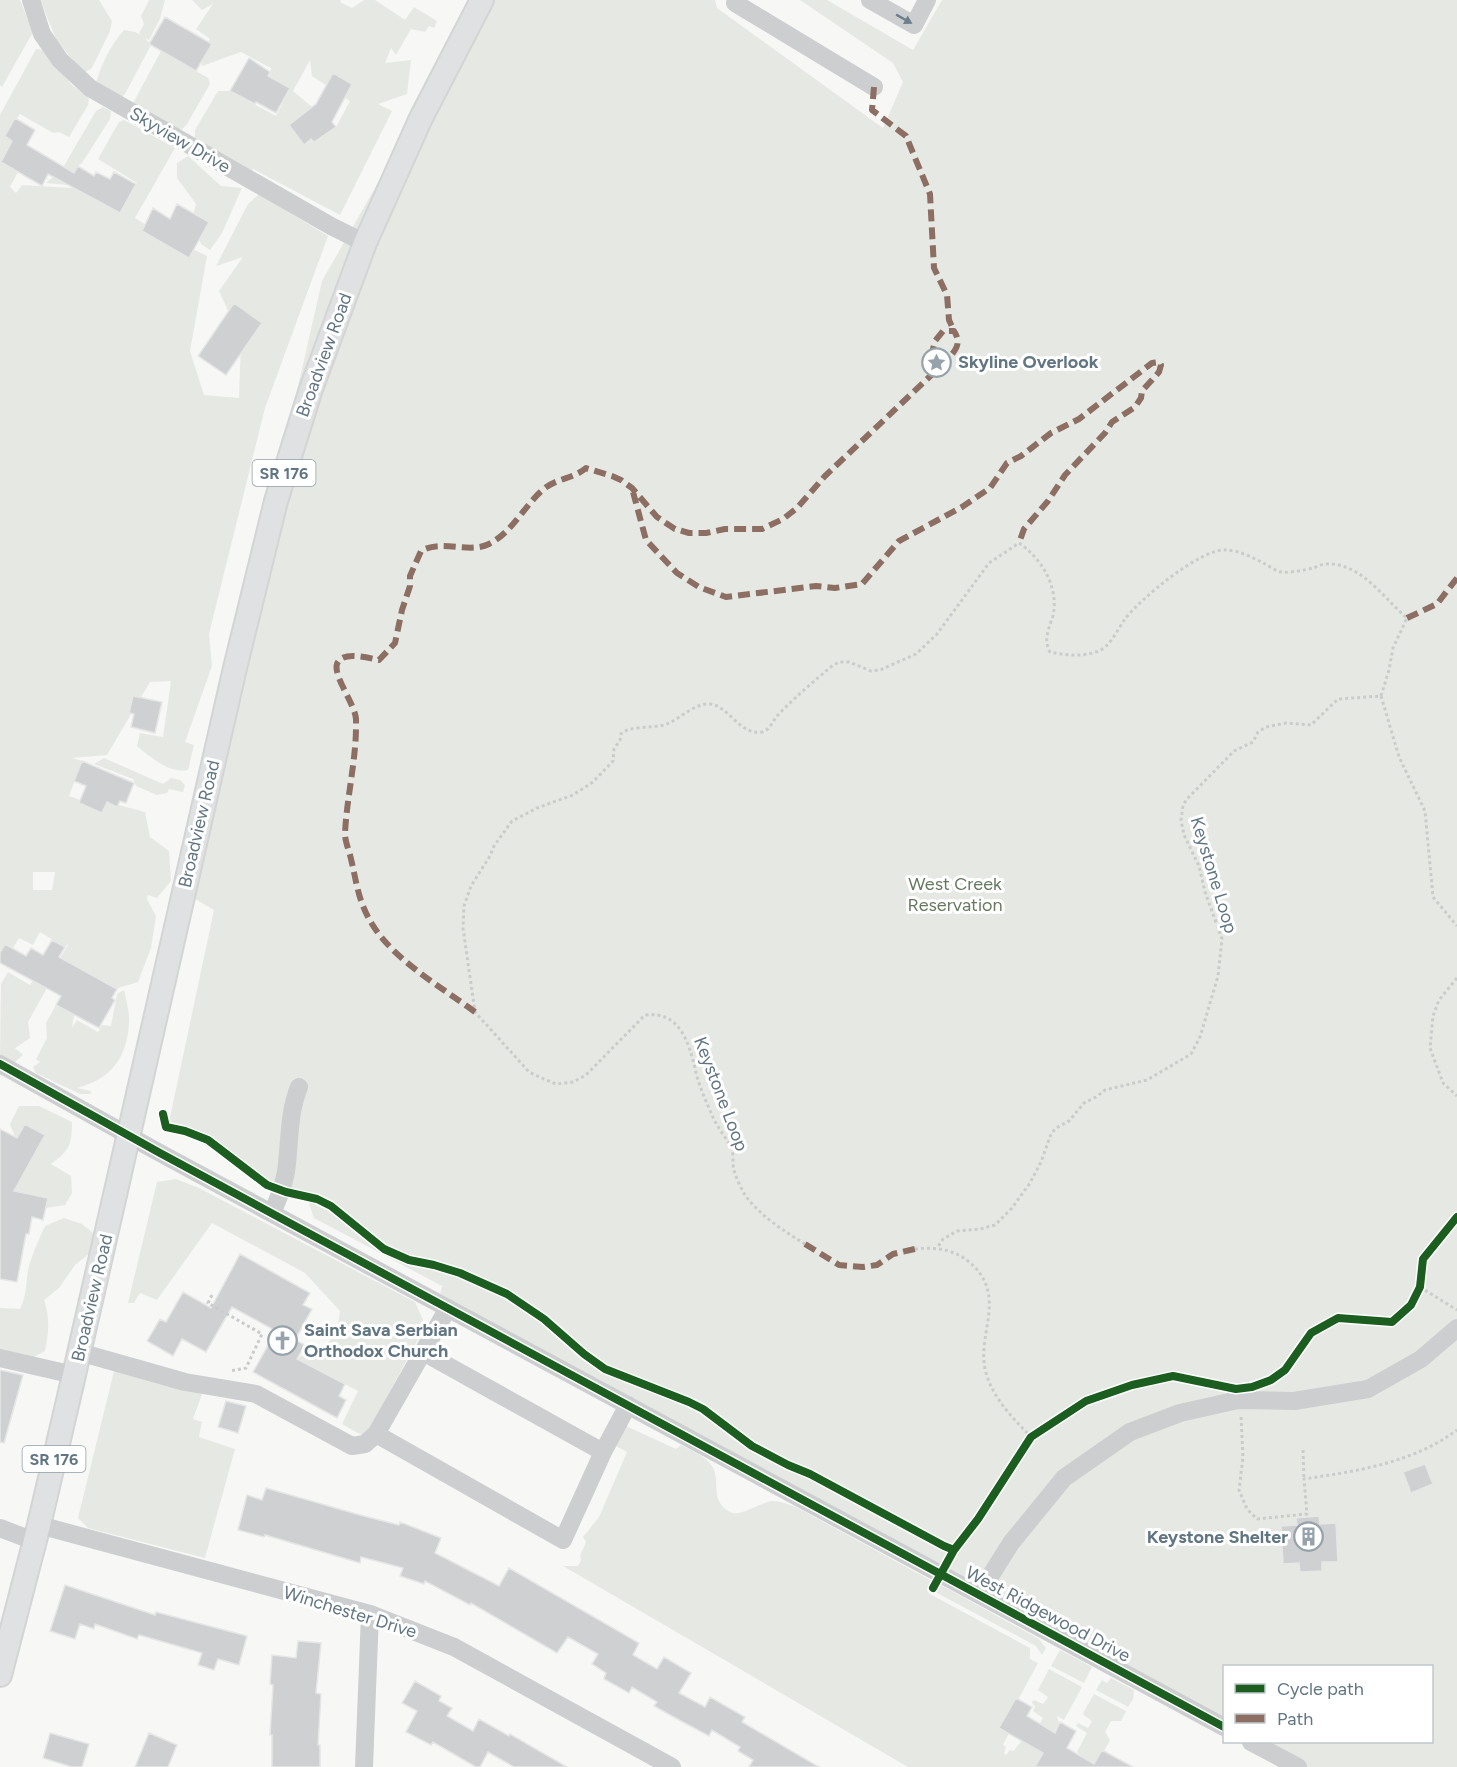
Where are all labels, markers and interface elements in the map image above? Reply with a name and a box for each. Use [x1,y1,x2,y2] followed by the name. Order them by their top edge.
[896,14,912,25] one-way arrow
[126,102,234,178] street label: Skyview Drive
[291,290,357,420] street label: Broadview Road
[921,346,953,378] place icon: Skyline Overlook
[958,351,1099,373] place label: Skyline Overlook
[252,460,316,486] road number: SR 176
[174,758,224,890] street label: Broadview Road
[1186,814,1242,936] street label: Keystone Loop
[907,873,1003,916] park label: West Creek Reservation
[689,1034,753,1154] street label: Keystone Loop
[67,1232,117,1364] street label: Broadview Road
[304,1319,458,1362] place label: Saint Sava Serbian Orthodox Church
[267,1324,299,1356] church icon: Saint Sava Serbian Orthodox Church
[22,1446,86,1472] road number: SR 176
[1293,1521,1325,1553] building icon: Keystone Shelter
[1147,1526,1288,1548] place label: Keystone Shelter
[962,1561,1134,1667] street label: West Ridgewood Drive
[281,1581,419,1643] street label: Winchester Drive
[1223,1665,1433,1743] legend
[1277,1678,1364,1700] text: Cycle path
[1277,1708,1313,1730] text: Path

